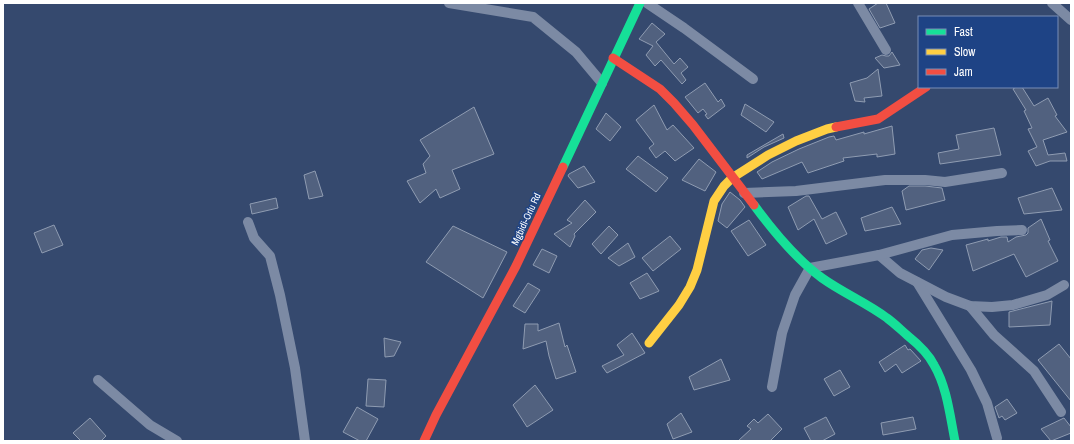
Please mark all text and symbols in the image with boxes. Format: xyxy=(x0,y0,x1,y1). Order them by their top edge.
legend xyxy=(918,16,1058,88)
text: Fast xyxy=(954,24,973,40)
text: Slow xyxy=(954,44,976,60)
text: Jam xyxy=(954,64,973,80)
street label: Mgbidi-Orlu Rd xyxy=(508,191,544,247)

